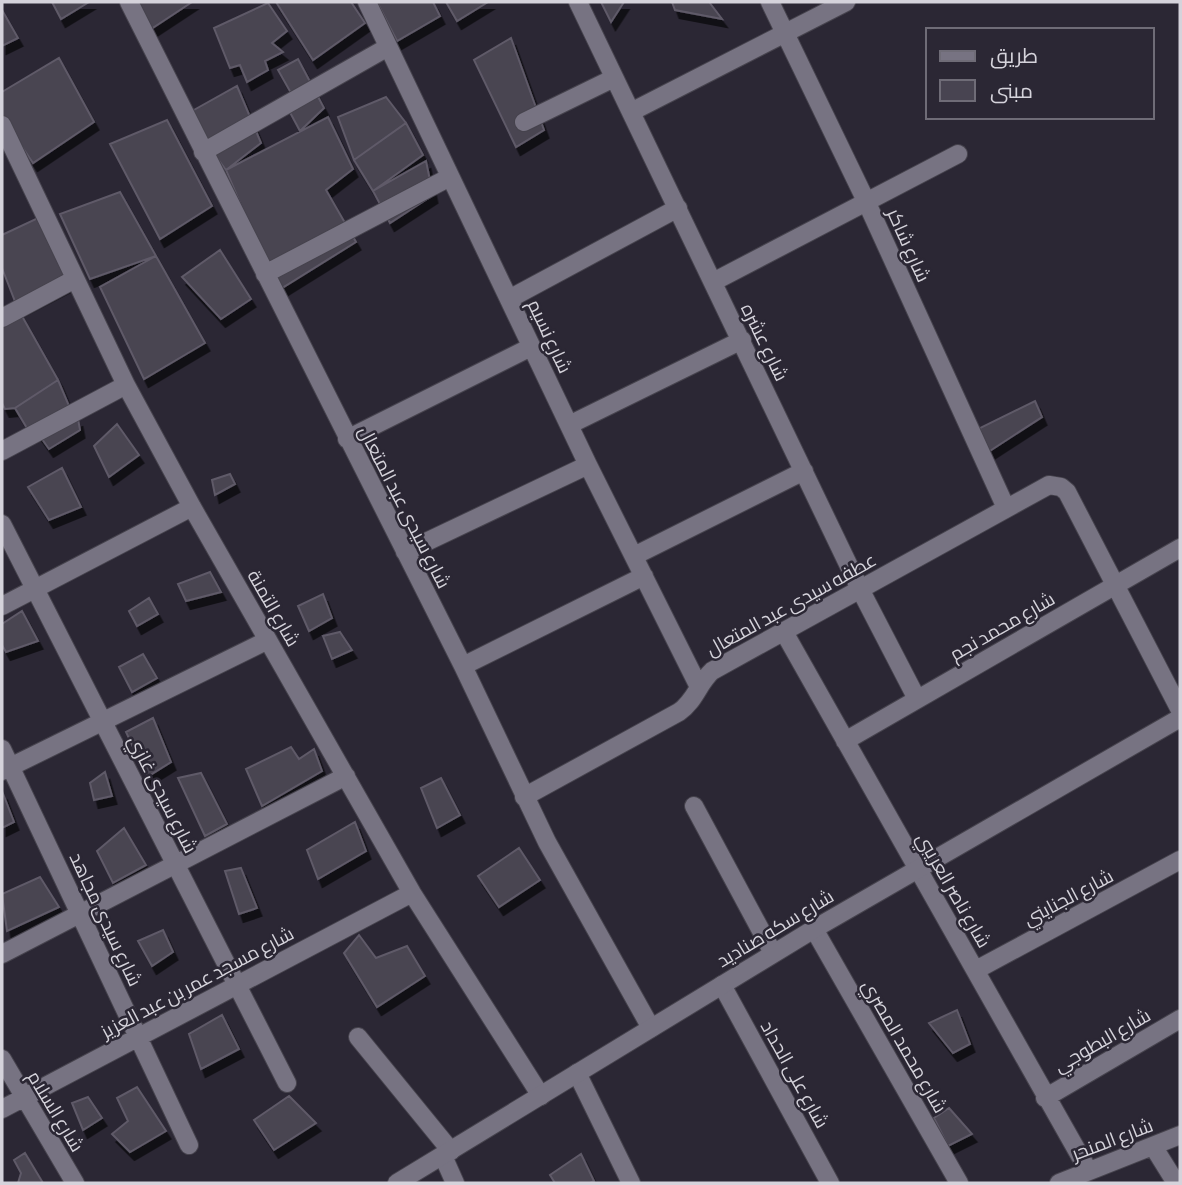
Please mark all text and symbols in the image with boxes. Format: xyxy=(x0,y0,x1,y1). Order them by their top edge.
legend xyxy=(926,28,1154,119)
text: طريق xyxy=(990,43,1038,69)
text: مبنى xyxy=(990,78,1033,104)
street label: شارع شاكر xyxy=(880,204,935,286)
street label: شارع نسيم xyxy=(521,296,577,378)
street label: شارع عشره xyxy=(734,300,793,386)
street label: شارع سيدى عبد المتعال xyxy=(352,422,455,593)
street label: عطفه سيدى عبد المتعال xyxy=(702,548,880,661)
street label: شارع التمنة xyxy=(241,566,305,652)
street label: شارع محمد نجم xyxy=(946,587,1060,668)
street label: شارع سيدى غازي xyxy=(120,731,202,858)
street label: شارع ناصر العريبي xyxy=(909,829,996,953)
street label: شارع سيدى مجاهد xyxy=(63,849,147,991)
street label: شارع الجنايني xyxy=(1019,864,1119,933)
street label: شارع سكه صناديد xyxy=(713,884,839,974)
street label: شارع مسجد عمر بن عبد العزيز xyxy=(96,922,299,1045)
street label: شارع محمد المصري xyxy=(854,976,952,1118)
street label: شارع البطوجي xyxy=(1050,1004,1156,1080)
street label: شارع على الحداد xyxy=(754,1016,834,1133)
street label: شارع السلام xyxy=(21,1066,89,1157)
street label: شارع المنحر xyxy=(1067,1113,1157,1168)

